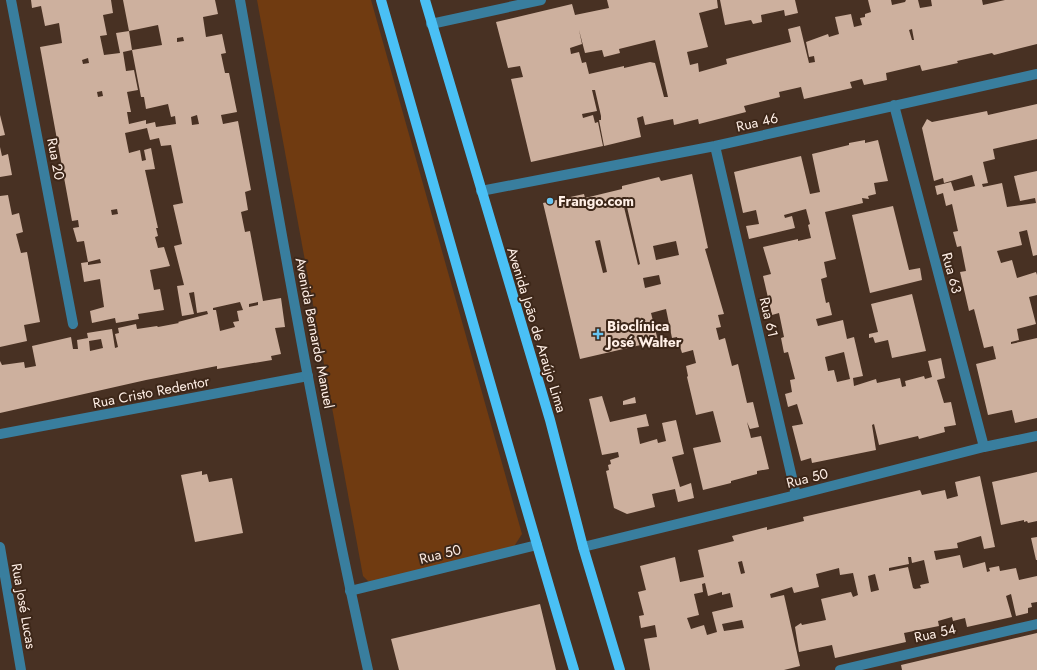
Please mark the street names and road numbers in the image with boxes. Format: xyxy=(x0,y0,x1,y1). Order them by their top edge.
street label: Rua 46 xyxy=(734,107,780,137)
street label: Rua 20 xyxy=(42,136,70,182)
street label: Avenida João de Araújo Lima xyxy=(502,245,572,415)
street label: Rua 63 xyxy=(937,250,967,296)
street label: Avenida Bernardo Manuel xyxy=(291,256,339,410)
street label: Rua 61 xyxy=(755,295,783,339)
street label: Rua Cristo Redentor xyxy=(91,371,211,413)
street label: Rua 50 xyxy=(784,463,830,493)
street label: Rua 50 xyxy=(417,539,463,569)
street label: Rua José Lucas xyxy=(7,562,41,651)
street label: Rua 54 xyxy=(912,619,958,647)

